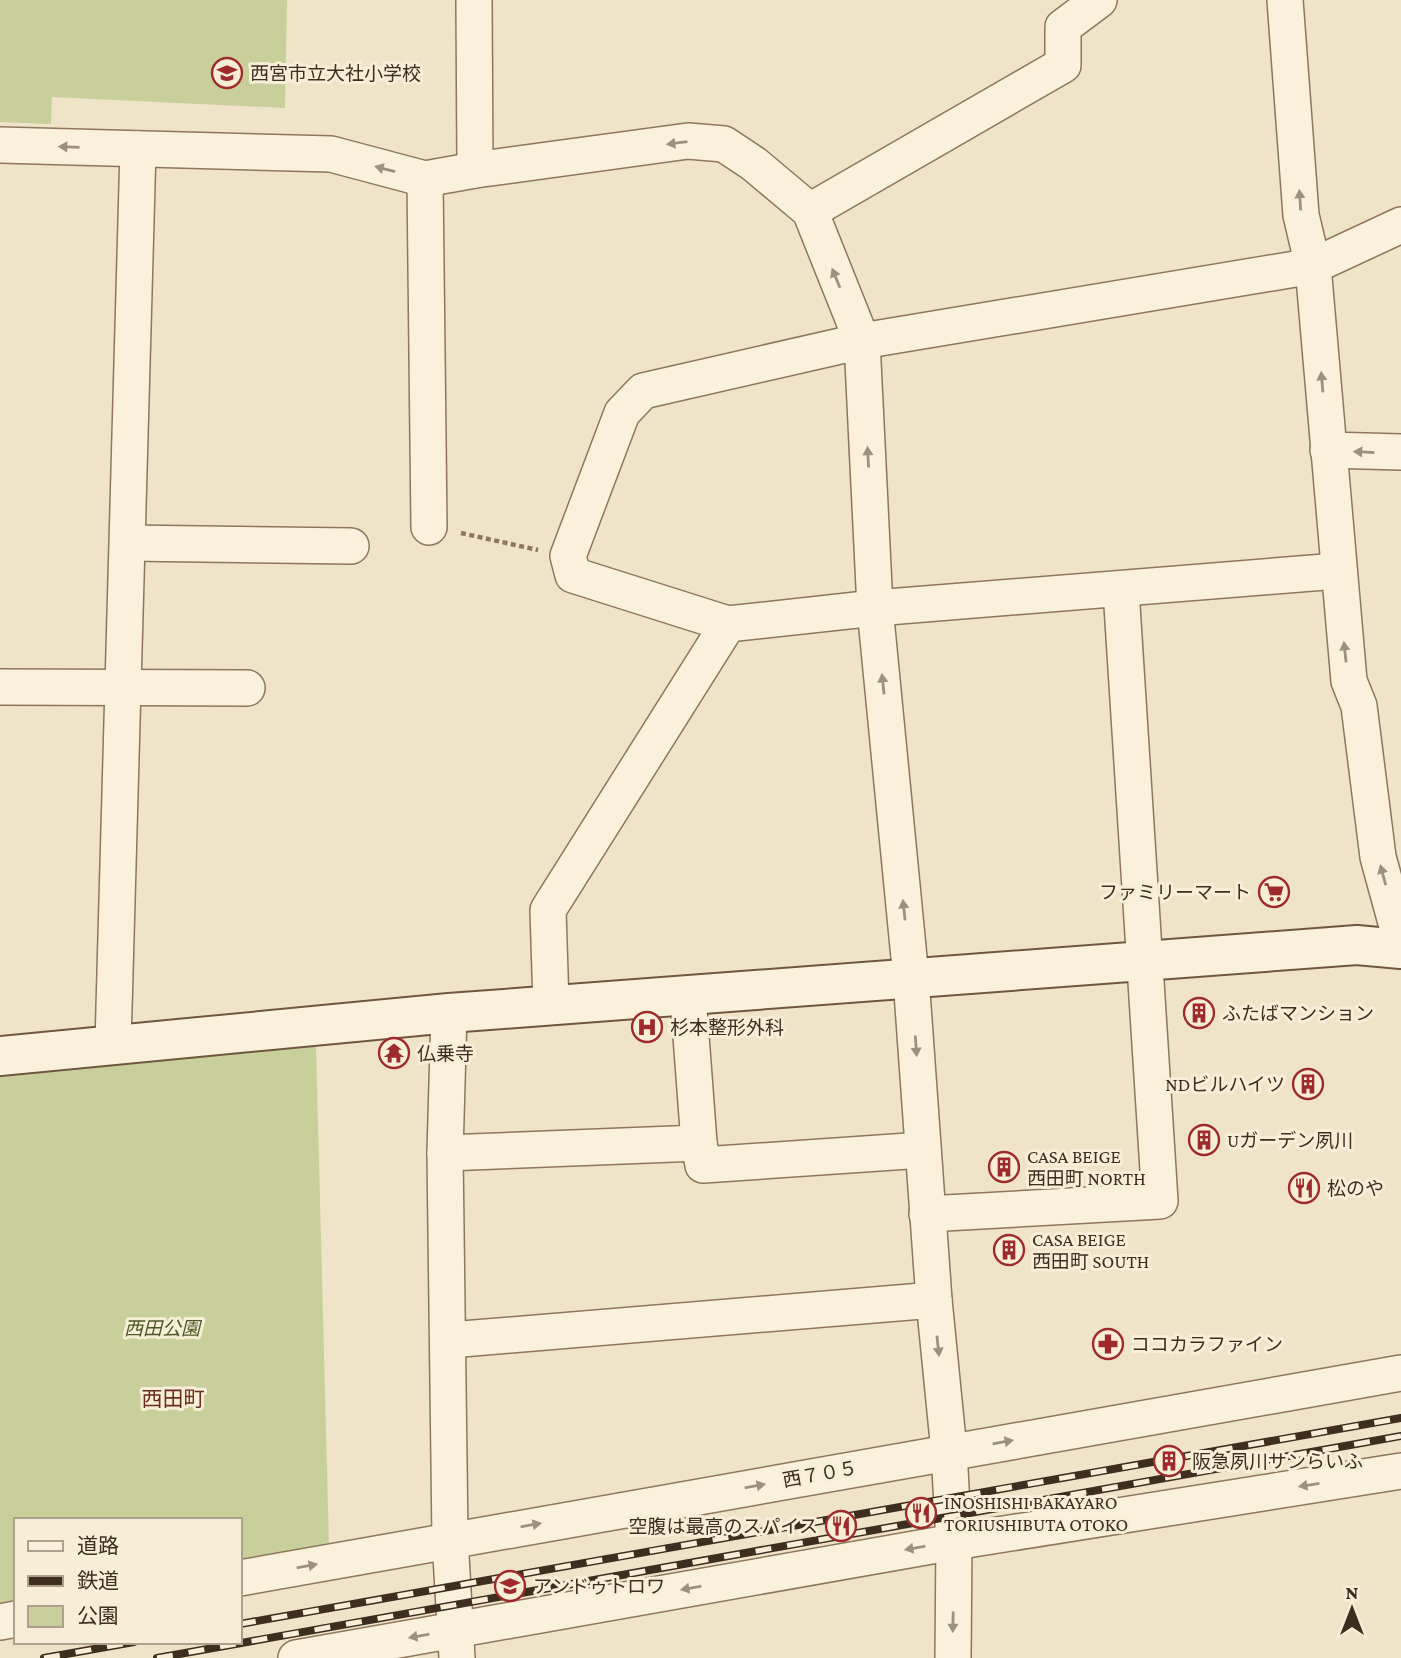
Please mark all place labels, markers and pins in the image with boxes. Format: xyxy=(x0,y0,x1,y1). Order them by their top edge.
school or university icon: 西宮市立大社小学校 xyxy=(210,56,244,90)
place label: 西宮市立大社小学校 xyxy=(250,63,421,84)
supermarket icon: ファミリーマート xyxy=(1257,875,1291,909)
place label: ファミリーマート xyxy=(1099,882,1251,903)
building icon: ふたばマンション xyxy=(1182,996,1216,1030)
place label: ふたばマンション xyxy=(1222,1003,1374,1024)
hospital icon: 杉本整形外科 xyxy=(630,1010,664,1044)
place label: 杉本整形外科 xyxy=(670,1017,784,1038)
temple icon: 仏乗寺 xyxy=(377,1036,411,1070)
place label: 仏乗寺 xyxy=(417,1043,474,1064)
building icon: NDビルハイツ xyxy=(1291,1067,1325,1101)
place label: NDビルハイツ xyxy=(1165,1074,1285,1095)
building icon: Uガーデン夙川 xyxy=(1187,1123,1221,1157)
place label: Uガーデン夙川 xyxy=(1227,1130,1353,1151)
place label: CASA BEIGE 西田町 NORTH xyxy=(1027,1146,1146,1189)
building icon: CASA BEIGE 西田町 NORTH xyxy=(987,1150,1021,1184)
restaurant icon: 松のや xyxy=(1287,1171,1321,1205)
place label: 松のや xyxy=(1327,1178,1384,1199)
place label: CASA BEIGE 西田町 SOUTH xyxy=(1032,1229,1149,1272)
building icon: CASA BEIGE 西田町 SOUTH xyxy=(992,1233,1026,1267)
pharmacy icon: ココカラファイン xyxy=(1091,1327,1125,1361)
place label: ココカラファイン xyxy=(1131,1334,1283,1355)
building icon: 阪急夙川サンらいふ xyxy=(1152,1444,1186,1478)
place label: 阪急夙川サンらいふ xyxy=(1192,1451,1363,1472)
place label: INOSHISHI BAKAYARO TORIUSHIBUTA OTOKO xyxy=(944,1492,1128,1535)
restaurant icon: INOSHISHI BAKAYARO TORIUSHIBUTA OTOKO xyxy=(904,1496,938,1530)
restaurant icon: 空腹は最高のスパイス xyxy=(824,1509,858,1543)
place label: 空腹は最高のスパイス xyxy=(629,1516,818,1537)
school or university icon: アンドゥトロワ xyxy=(493,1569,527,1603)
place label: アンドゥトロワ xyxy=(533,1576,665,1597)

